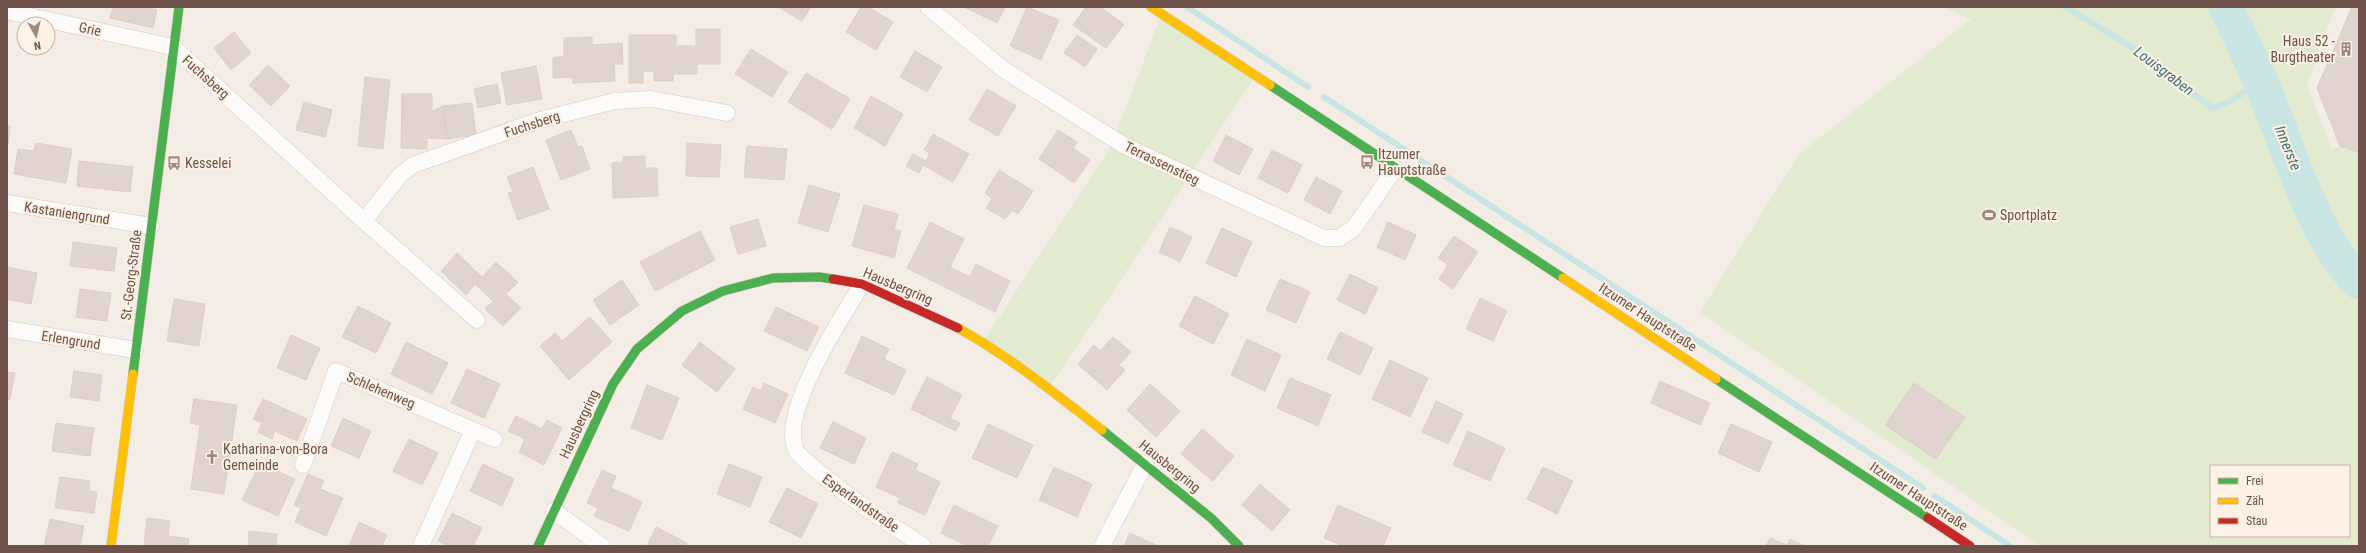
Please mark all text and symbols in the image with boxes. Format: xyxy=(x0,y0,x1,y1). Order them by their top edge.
north arrow xyxy=(16,16,56,56)
street label: Grie xyxy=(77,19,103,39)
place label: Haus 52 - Burgtheater xyxy=(2270,33,2336,65)
text: N xyxy=(33,39,42,52)
building icon: Haus 52 - Burgtheater xyxy=(2338,41,2354,57)
water label: Louisgraben xyxy=(2130,43,2198,99)
street label: Fuchsberg xyxy=(179,52,233,102)
street label: Fuchsberg xyxy=(502,108,562,140)
water label: Innerste xyxy=(2271,123,2305,173)
street label: Terrassenstieg xyxy=(1122,138,1202,188)
place label: Itzumer Hauptstraße xyxy=(1378,146,1447,178)
bus stop icon: Itzumer Hauptstraße xyxy=(1359,154,1375,170)
bus stop icon: Kesselei xyxy=(166,155,182,171)
place label: Kesselei xyxy=(185,155,231,171)
street label: Kastaniengrund xyxy=(23,198,111,228)
sports icon: Sportplatz xyxy=(1981,207,1997,223)
place label: Sportplatz xyxy=(2000,207,2057,223)
street label: St.-Georg-Straße xyxy=(118,228,145,321)
street label: Hausbergring xyxy=(861,264,935,308)
street label: Itzumer Hauptstraße xyxy=(1596,279,1700,355)
street label: Erlengrund xyxy=(40,327,102,353)
street label: Schlehenweg xyxy=(344,368,418,412)
street label: Hausbergring xyxy=(556,387,602,461)
street label: Hausbergring xyxy=(1136,436,1204,496)
place label: Katharina-von-Bora Gemeinde xyxy=(223,441,328,473)
church icon: Katharina-von-Bora Gemeinde xyxy=(204,449,220,465)
street label: Itzumer Hauptstraße xyxy=(1867,458,1971,534)
legend xyxy=(2210,465,2350,537)
street label: Esperlandstraße xyxy=(820,471,903,536)
text: Frei xyxy=(2246,474,2264,488)
text: Zäh xyxy=(2246,494,2264,508)
text: Stau xyxy=(2246,514,2268,528)

